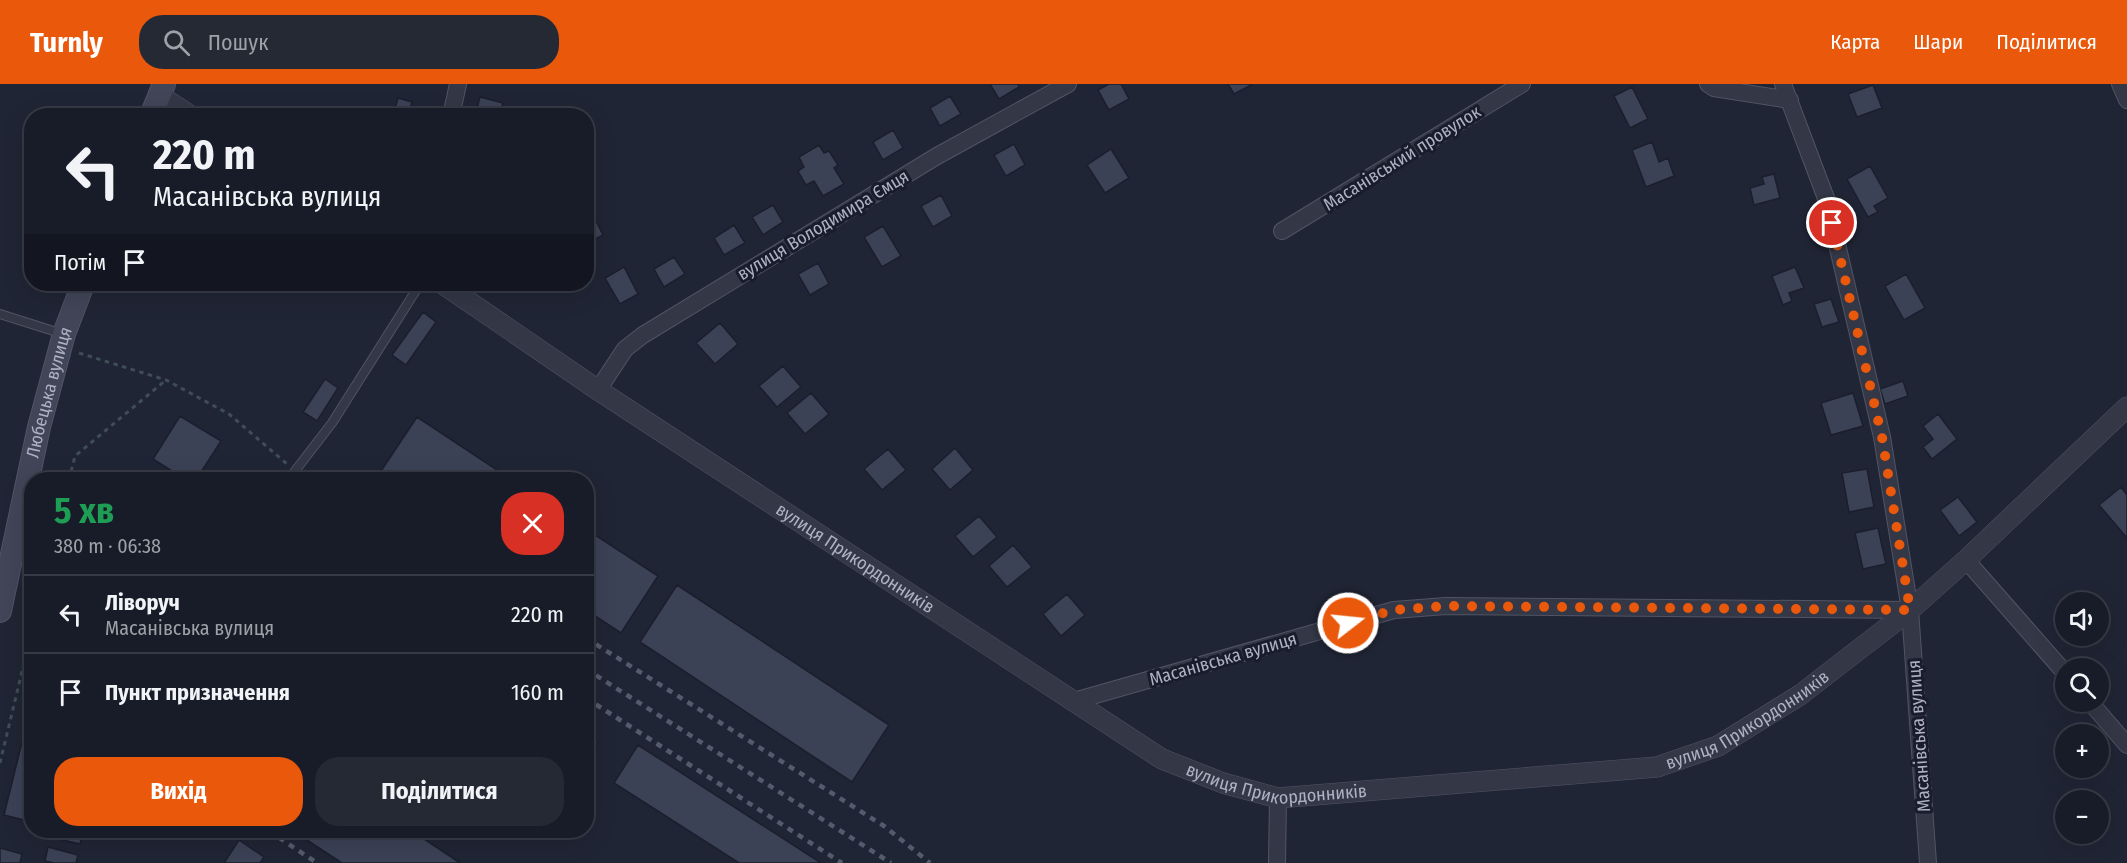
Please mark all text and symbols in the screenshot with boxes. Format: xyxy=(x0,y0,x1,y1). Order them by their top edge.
search box xyxy=(139,15,559,69)
text: Turnly xyxy=(30,26,103,59)
icon: search xyxy=(160,26,193,59)
text: Пошук xyxy=(208,29,268,56)
text: Карта xyxy=(1830,29,1880,55)
text: Шари xyxy=(1913,29,1963,55)
text: Поділитися xyxy=(1996,29,2097,55)
street label: Масанівський провулок xyxy=(1319,100,1485,215)
text: 220 m xyxy=(153,130,256,180)
icon: left xyxy=(54,132,132,210)
street label: вулиця Володимира Ємця xyxy=(733,165,913,285)
text: Масанівська вулиця xyxy=(153,181,382,213)
pin xyxy=(1806,197,1857,248)
icon: arrive xyxy=(1815,206,1848,239)
icon: arrive xyxy=(118,246,151,279)
text: Потім xyxy=(54,249,106,276)
street label: Любецька вулиця xyxy=(22,324,77,460)
text: 5 хв xyxy=(54,489,114,533)
button: close xyxy=(501,492,564,555)
street label: вулиця Прикордонників xyxy=(772,498,939,618)
text: 380 m · 06:38 xyxy=(54,534,161,558)
text: Ліворуч xyxy=(105,589,180,616)
position arrow xyxy=(1316,591,1380,655)
map controls xyxy=(2055,592,2109,844)
button: sound xyxy=(2055,592,2109,646)
icon: left xyxy=(54,598,87,631)
text: 220 m xyxy=(511,601,564,628)
text: Масанівська вулиця xyxy=(105,616,274,640)
street label: Масанівська вулиця xyxy=(1147,627,1299,691)
button: search xyxy=(2055,658,2109,712)
street label: Масанівська вулиця xyxy=(1903,659,1935,813)
street label: вулиця Прикордонників xyxy=(1663,666,1834,774)
icon: arrive xyxy=(54,676,87,709)
text: Пункт призначення xyxy=(105,679,290,706)
text: 160 m xyxy=(511,679,564,706)
button: + xyxy=(2055,724,2109,778)
button: Вихід xyxy=(54,757,303,826)
button: Поділитися xyxy=(315,757,564,826)
street label: вулиця Прикордонників xyxy=(1183,759,1368,809)
button: − xyxy=(2055,790,2109,844)

